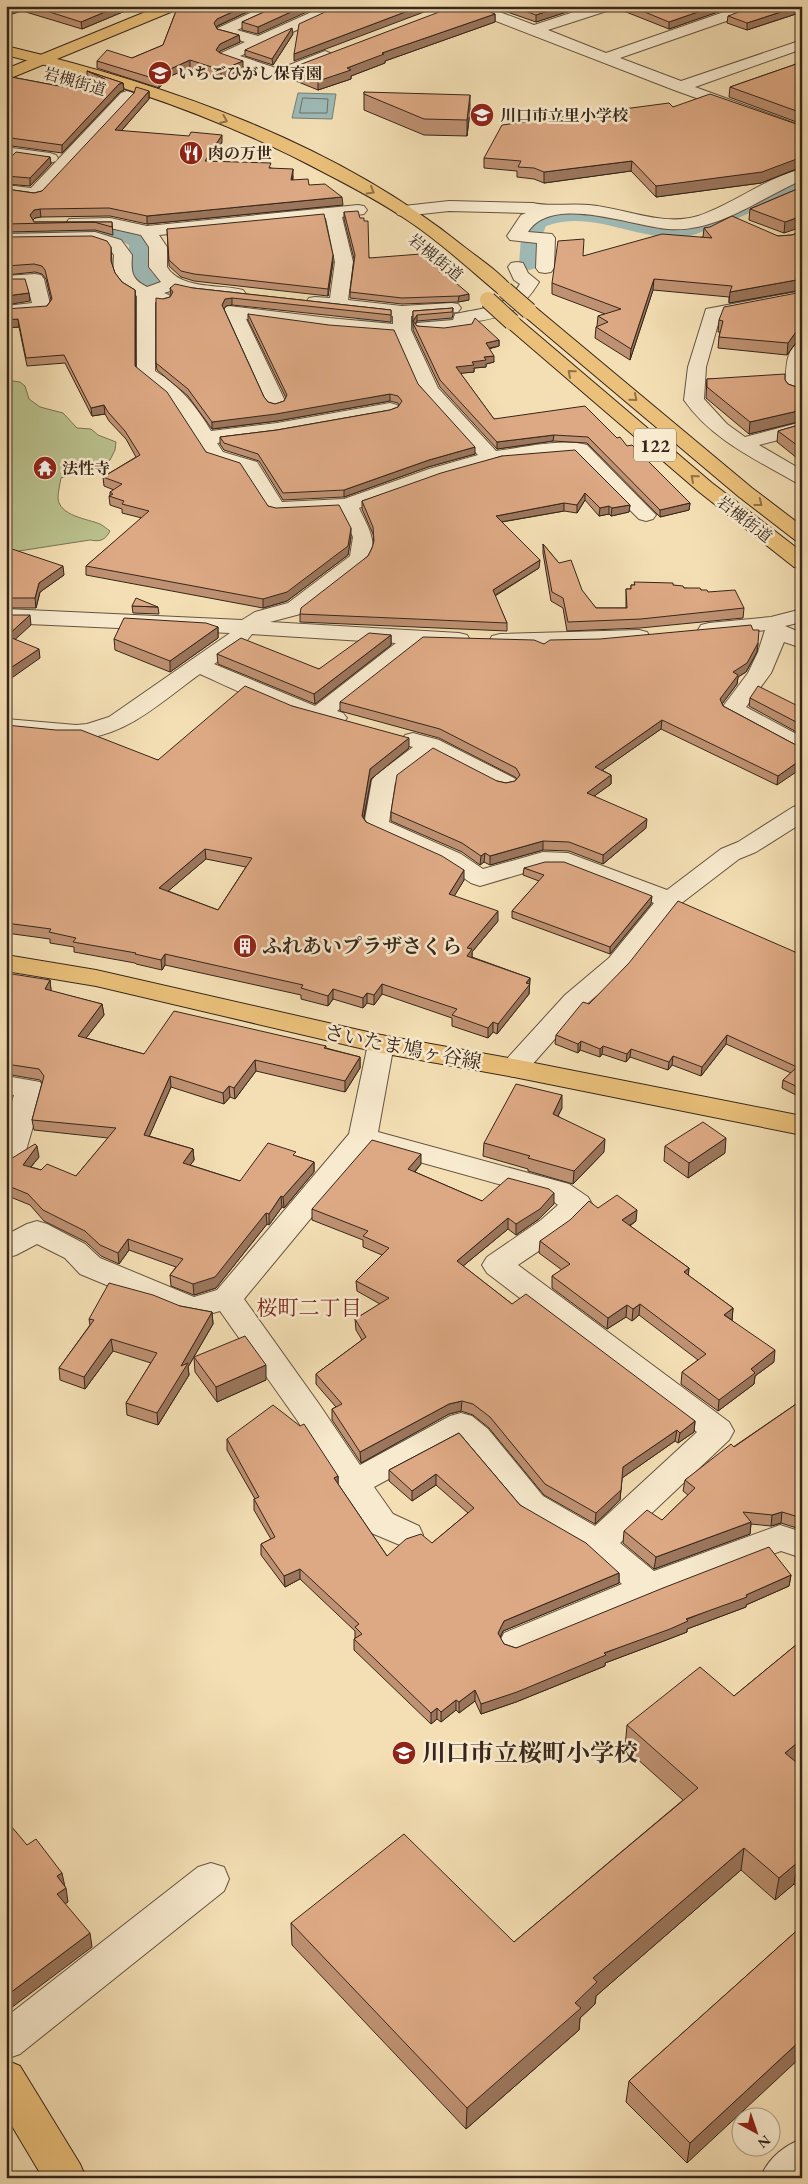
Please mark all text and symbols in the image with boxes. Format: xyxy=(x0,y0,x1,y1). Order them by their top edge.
school or university icon: いちごひがし保育園 xyxy=(147,60,173,86)
street label: 岩槻街道 xyxy=(41,63,109,100)
place label: いちごひがし保育園 xyxy=(178,63,322,84)
school or university icon: 川口市立里小学校 xyxy=(469,102,495,128)
place label: 川口市立里小学校 xyxy=(500,105,629,126)
one-way arrow xyxy=(219,114,228,124)
restaurant icon: 肉の万世 xyxy=(178,140,204,166)
place label: 肉の万世 xyxy=(208,143,272,164)
one-way arrow xyxy=(365,184,374,194)
street label: 岩槻街道 xyxy=(404,229,467,286)
one-way arrow xyxy=(568,370,577,378)
one-way arrow xyxy=(628,393,637,401)
road number: 122 xyxy=(634,428,676,462)
temple icon: 法性寺 xyxy=(32,455,58,481)
place label: 法性寺 xyxy=(62,458,110,479)
one-way arrow xyxy=(691,475,700,484)
street label: 岩槻街道 xyxy=(713,491,776,547)
one-way arrow xyxy=(753,497,762,505)
building icon: ふれあいプラザさくら xyxy=(232,933,258,959)
place label: ふれあいプラザさくら xyxy=(262,933,462,959)
street label: さいたま鳩ヶ谷線 xyxy=(322,1019,484,1075)
district label: 桜町二丁目 xyxy=(257,1294,362,1321)
place label: 川口市立桜町小学校 xyxy=(422,1737,638,1768)
school or university icon: 川口市立桜町小学校 xyxy=(391,1740,417,1766)
north arrow xyxy=(730,2106,780,2156)
text: N xyxy=(754,2131,774,2153)

